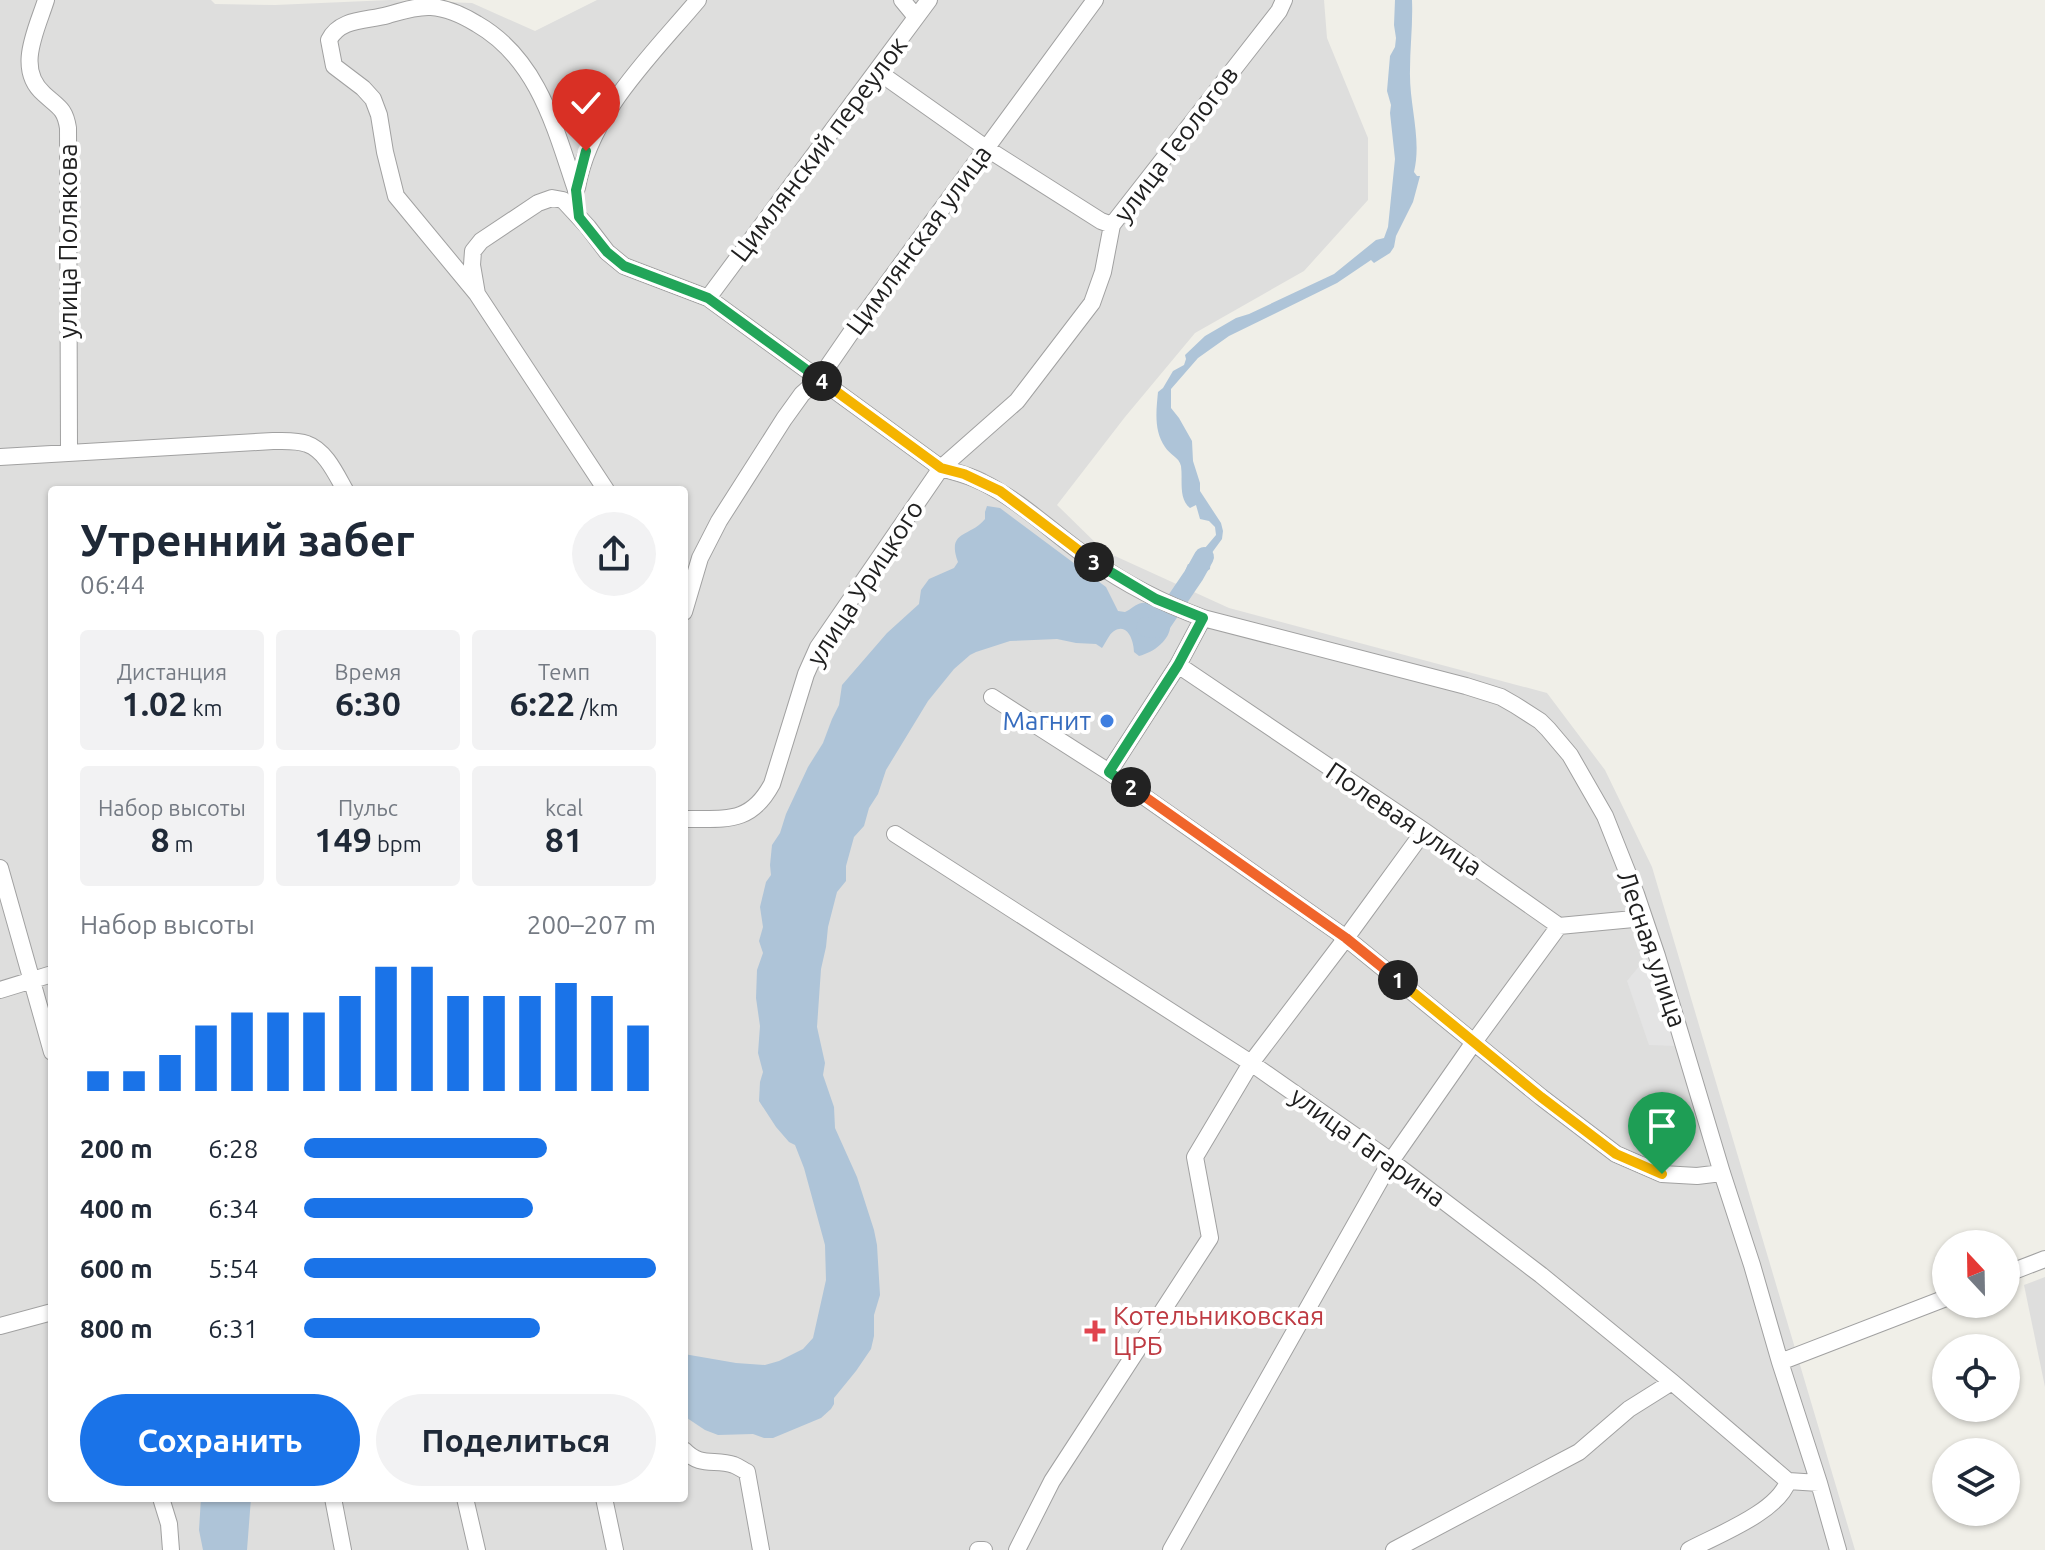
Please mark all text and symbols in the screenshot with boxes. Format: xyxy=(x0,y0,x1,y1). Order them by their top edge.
street label: Цимлянский переулок xyxy=(725,31,913,267)
street label: улица Геологов xyxy=(1108,60,1244,227)
pin xyxy=(552,69,620,151)
icon: check xyxy=(564,81,608,125)
street label: Цимлянская улица xyxy=(840,139,997,340)
street label: улица Полякова xyxy=(53,143,82,339)
pin: 4 xyxy=(802,361,842,401)
text: 4 xyxy=(816,368,828,393)
street label: улица Урицкого xyxy=(800,495,929,671)
button: share xyxy=(572,512,656,596)
text: Утренний забег xyxy=(80,515,414,564)
pin: 3 xyxy=(1074,542,1114,582)
text: 3 xyxy=(1088,549,1100,574)
text: 06:44 xyxy=(80,570,145,599)
text: Дистанция xyxy=(117,659,227,684)
text: Время xyxy=(335,659,401,684)
text: Темп xyxy=(538,659,590,684)
text: 1.02 xyxy=(121,684,187,722)
text: 6:30 xyxy=(335,684,401,722)
text: 6:22 xyxy=(509,684,575,722)
text: km xyxy=(187,695,223,720)
text: /km xyxy=(575,695,619,720)
place label: Магнит xyxy=(1002,706,1091,735)
marker: Магнит xyxy=(1098,712,1116,730)
street label: Полевая улица xyxy=(1321,756,1488,881)
pin: 2 xyxy=(1111,767,1151,807)
text: 2 xyxy=(1125,774,1137,799)
text: Набор высоты xyxy=(98,795,246,820)
text: Пульс xyxy=(338,795,398,820)
text: kcal xyxy=(545,795,583,820)
text: 8 xyxy=(150,820,170,858)
text: 149 xyxy=(314,820,372,858)
text: 81 xyxy=(545,820,583,858)
text: m xyxy=(170,831,194,856)
text: bpm xyxy=(372,831,422,856)
street label: Лесная улица xyxy=(1612,867,1693,1031)
text: Набор высоты xyxy=(80,910,255,939)
text: 200–207 m xyxy=(527,910,656,939)
pin: 1 xyxy=(1378,960,1418,1000)
text: 1 xyxy=(1392,967,1404,992)
street label: улица Гагарина xyxy=(1285,1081,1451,1212)
pin xyxy=(1628,1092,1696,1174)
icon: arrive xyxy=(1640,1104,1684,1148)
text: 200 m xyxy=(80,1134,153,1163)
text: 6:28 xyxy=(208,1134,258,1163)
text: 400 m xyxy=(80,1194,153,1223)
text: 6:34 xyxy=(208,1194,258,1223)
north arrow xyxy=(1932,1230,2020,1318)
map controls xyxy=(1932,1230,2020,1526)
text: 600 m xyxy=(80,1254,153,1283)
text: 5:54 xyxy=(208,1254,258,1283)
place label: Котельниковская ЦРБ xyxy=(1113,1301,1324,1360)
text: 800 m xyxy=(80,1314,153,1343)
text: 6:31 xyxy=(208,1314,258,1343)
marker: Котельниковская ЦРБ xyxy=(1084,1320,1106,1342)
button: locate xyxy=(1932,1334,2020,1422)
button: Сохранить xyxy=(80,1394,360,1486)
button: Поделиться xyxy=(376,1394,656,1486)
button: layers xyxy=(1932,1438,2020,1526)

